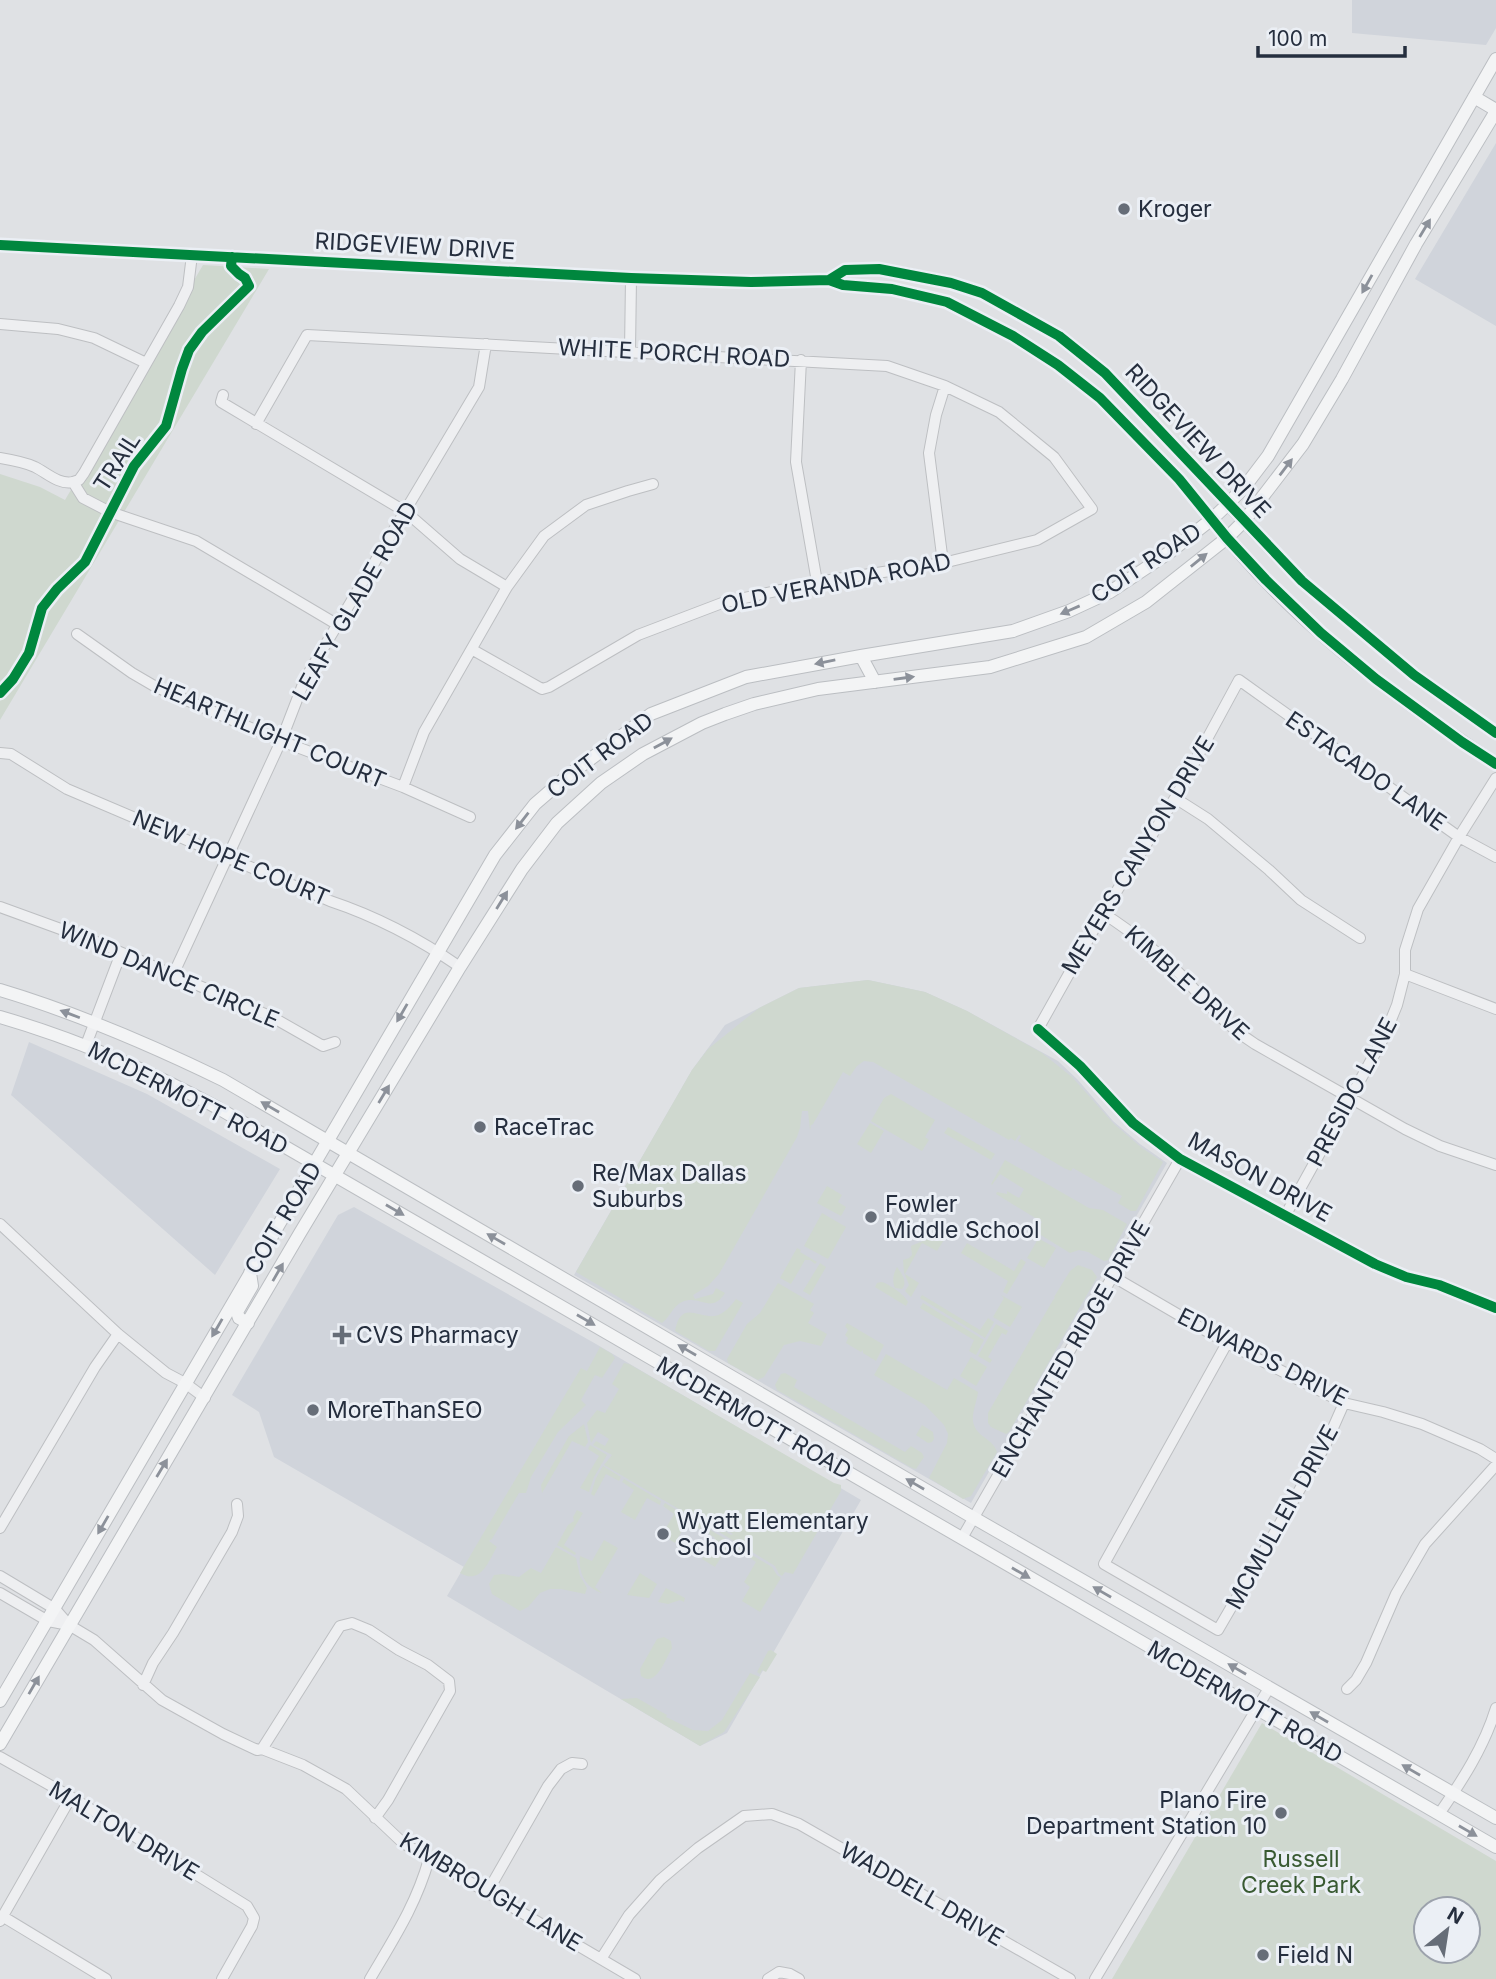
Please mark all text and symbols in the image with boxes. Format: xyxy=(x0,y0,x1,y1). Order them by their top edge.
scale bar xyxy=(1258,14,1405,58)
text: 100 m xyxy=(1268,26,1327,51)
place label: Kroger xyxy=(1138,195,1212,223)
marker: Kroger xyxy=(1116,201,1132,217)
one-way arrow xyxy=(1419,219,1432,238)
street label: RIDGEVIEW DRIVE xyxy=(314,227,516,265)
one-way arrow xyxy=(1361,274,1373,294)
street label: WHITE PORCH ROAD xyxy=(557,333,791,373)
street label: RIDGEVIEW DRIVE xyxy=(1119,358,1277,524)
street label: TRAIL xyxy=(88,427,146,497)
one-way arrow xyxy=(1279,458,1293,476)
street label: LEAFY GLADE ROAD xyxy=(287,496,423,706)
street label: COIT ROAD xyxy=(1086,517,1206,609)
street label: OLD VERANDA ROAD xyxy=(719,547,953,619)
one-way arrow xyxy=(1190,553,1208,568)
one-way arrow xyxy=(1060,605,1081,616)
one-way arrow xyxy=(814,657,836,668)
street label: HEARTHLIGHT COURT xyxy=(150,671,390,795)
one-way arrow xyxy=(893,672,915,683)
street label: ESTACADO LANE xyxy=(1280,705,1452,837)
street label: COIT ROAD xyxy=(541,706,659,804)
street label: MEYERS CANYON DRIVE xyxy=(1056,731,1220,979)
one-way arrow xyxy=(653,737,673,749)
street label: NEW HOPE COURT xyxy=(128,804,334,912)
one-way arrow xyxy=(515,811,530,829)
one-way arrow xyxy=(496,890,509,909)
street label: WIND DANCE CIRCLE xyxy=(55,916,283,1034)
street label: KIMBLE DRIVE xyxy=(1119,920,1255,1046)
one-way arrow xyxy=(396,1004,408,1023)
one-way arrow xyxy=(60,1008,81,1019)
street label: PRESIDO LANE xyxy=(1301,1013,1403,1171)
street label: MCDERMOTT ROAD xyxy=(83,1035,293,1161)
one-way arrow xyxy=(378,1085,391,1104)
one-way arrow xyxy=(260,1101,280,1113)
place label: RaceTrac xyxy=(494,1113,595,1141)
marker: RaceTrac xyxy=(472,1119,488,1135)
street label: MASON DRIVE xyxy=(1183,1126,1337,1228)
street label: COIT ROAD xyxy=(239,1157,327,1279)
place label: Re/Max Dallas Suburbs xyxy=(592,1159,747,1213)
marker: Re/Max Dallas Suburbs xyxy=(570,1178,586,1194)
place label: Fowler Middle School xyxy=(885,1190,1040,1244)
one-way arrow xyxy=(385,1204,404,1216)
marker: Fowler Middle School xyxy=(863,1209,879,1225)
street label: ENCHANTED RIDGE DRIVE xyxy=(986,1215,1156,1483)
one-way arrow xyxy=(487,1233,506,1245)
one-way arrow xyxy=(272,1263,284,1282)
street label: EDWARDS DRIVE xyxy=(1173,1302,1353,1412)
one-way arrow xyxy=(576,1314,595,1327)
one-way arrow xyxy=(211,1318,223,1337)
place label: CVS Pharmacy xyxy=(356,1321,519,1349)
marker: CVS Pharmacy xyxy=(334,1327,350,1343)
one-way arrow xyxy=(677,1344,696,1356)
street label: MCDERMOTT ROAD xyxy=(651,1351,857,1485)
place label: MoreThanSEO xyxy=(327,1396,483,1424)
marker: MoreThanSEO xyxy=(305,1402,321,1418)
street label: MCMULLEN DRIVE xyxy=(1220,1420,1344,1614)
one-way arrow xyxy=(156,1459,169,1478)
one-way arrow xyxy=(906,1478,925,1490)
place label: Wyatt Elementary School xyxy=(677,1507,869,1561)
one-way arrow xyxy=(97,1515,110,1534)
marker: Wyatt Elementary School xyxy=(655,1526,671,1542)
one-way arrow xyxy=(1012,1566,1031,1579)
one-way arrow xyxy=(1092,1586,1111,1598)
street label: MCDERMOTT ROAD xyxy=(1142,1635,1348,1769)
one-way arrow xyxy=(1227,1663,1246,1675)
one-way arrow xyxy=(28,1676,40,1695)
one-way arrow xyxy=(1310,1711,1329,1723)
one-way arrow xyxy=(1402,1764,1421,1776)
street label: MALTON DRIVE xyxy=(44,1775,204,1887)
place label: Plano Fire Department Station 10 xyxy=(1026,1786,1267,1840)
marker: Plano Fire Department Station 10 xyxy=(1273,1805,1289,1821)
one-way arrow xyxy=(1458,1825,1477,1837)
street label: KIMBROUGH LANE xyxy=(395,1827,587,1957)
street label: WADDELL DRIVE xyxy=(835,1836,1009,1952)
park label: Russell Creek Park xyxy=(1241,1845,1361,1899)
north arrow xyxy=(1412,1895,1482,1965)
text: N xyxy=(1443,1902,1467,1929)
place label: Field N xyxy=(1277,1941,1353,1969)
marker: Field N xyxy=(1255,1947,1271,1963)

